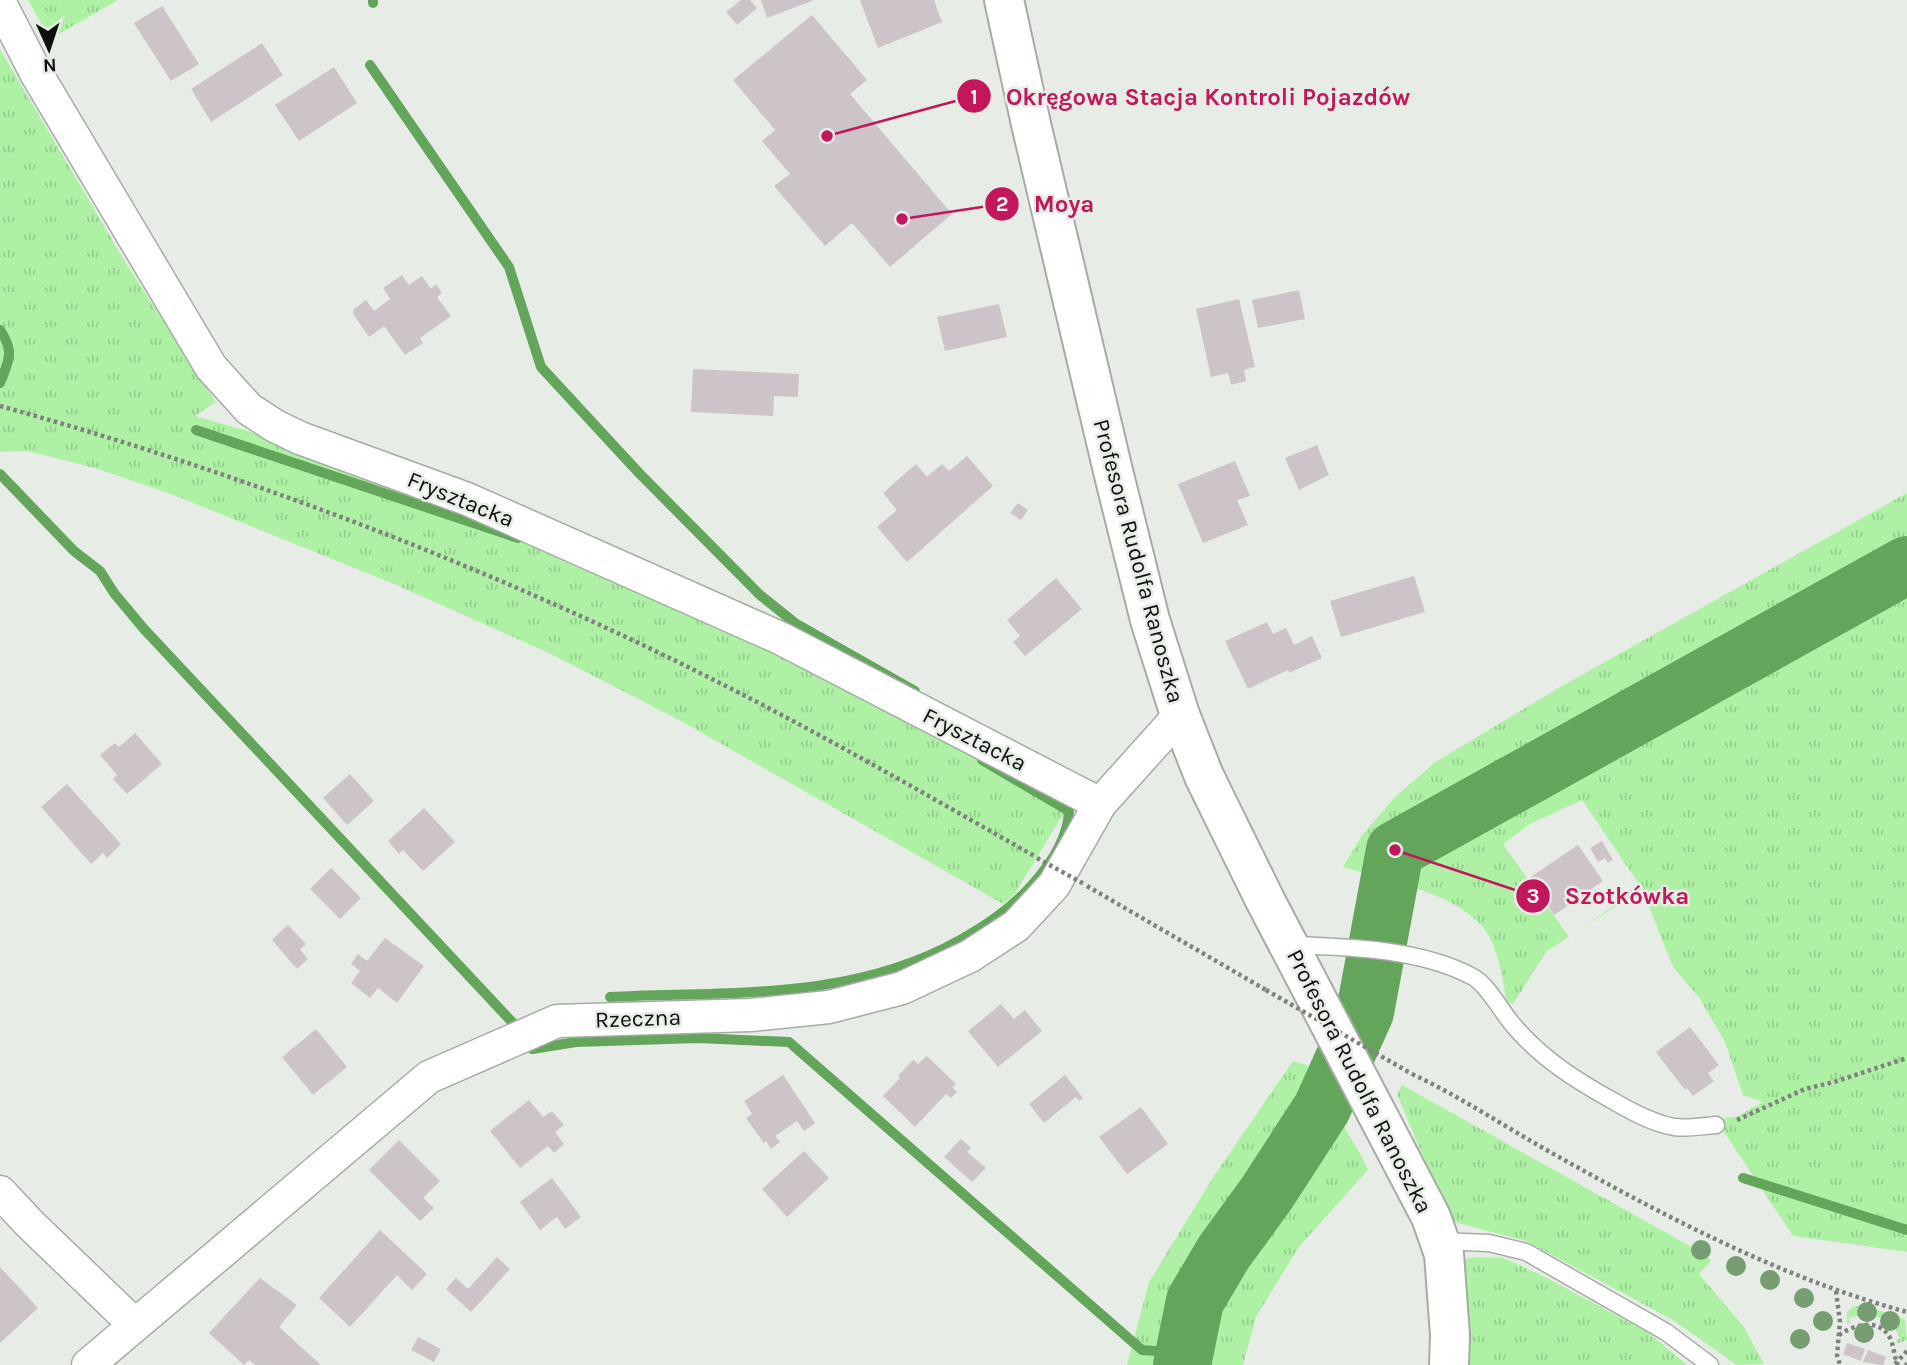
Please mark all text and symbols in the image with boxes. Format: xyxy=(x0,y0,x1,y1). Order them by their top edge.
north arrow xyxy=(14,14,84,84)
text: N xyxy=(42,54,57,76)
callout: Okręgowa Stacja Kontroli Pojazdów xyxy=(957,74,1424,119)
text: Okręgowa Stacja Kontroli Pojazdów xyxy=(1006,83,1410,111)
text: 1 xyxy=(970,85,978,109)
callout: Moya xyxy=(985,181,1108,226)
text: Moya xyxy=(1034,190,1094,218)
text: 2 xyxy=(996,192,1008,216)
street label: Profesora Rudolfa Ranoszka xyxy=(1088,416,1189,706)
street label: Frysztacka xyxy=(403,466,518,533)
street label: Frysztacka xyxy=(918,702,1031,777)
callout: Szotkówka xyxy=(1515,873,1703,918)
text: Szotkówka xyxy=(1565,882,1689,910)
text: 3 xyxy=(1526,884,1540,908)
street label: Profesora Rudolfa Ranoszka xyxy=(1281,945,1438,1218)
street label: Rzeczna xyxy=(595,1004,682,1033)

